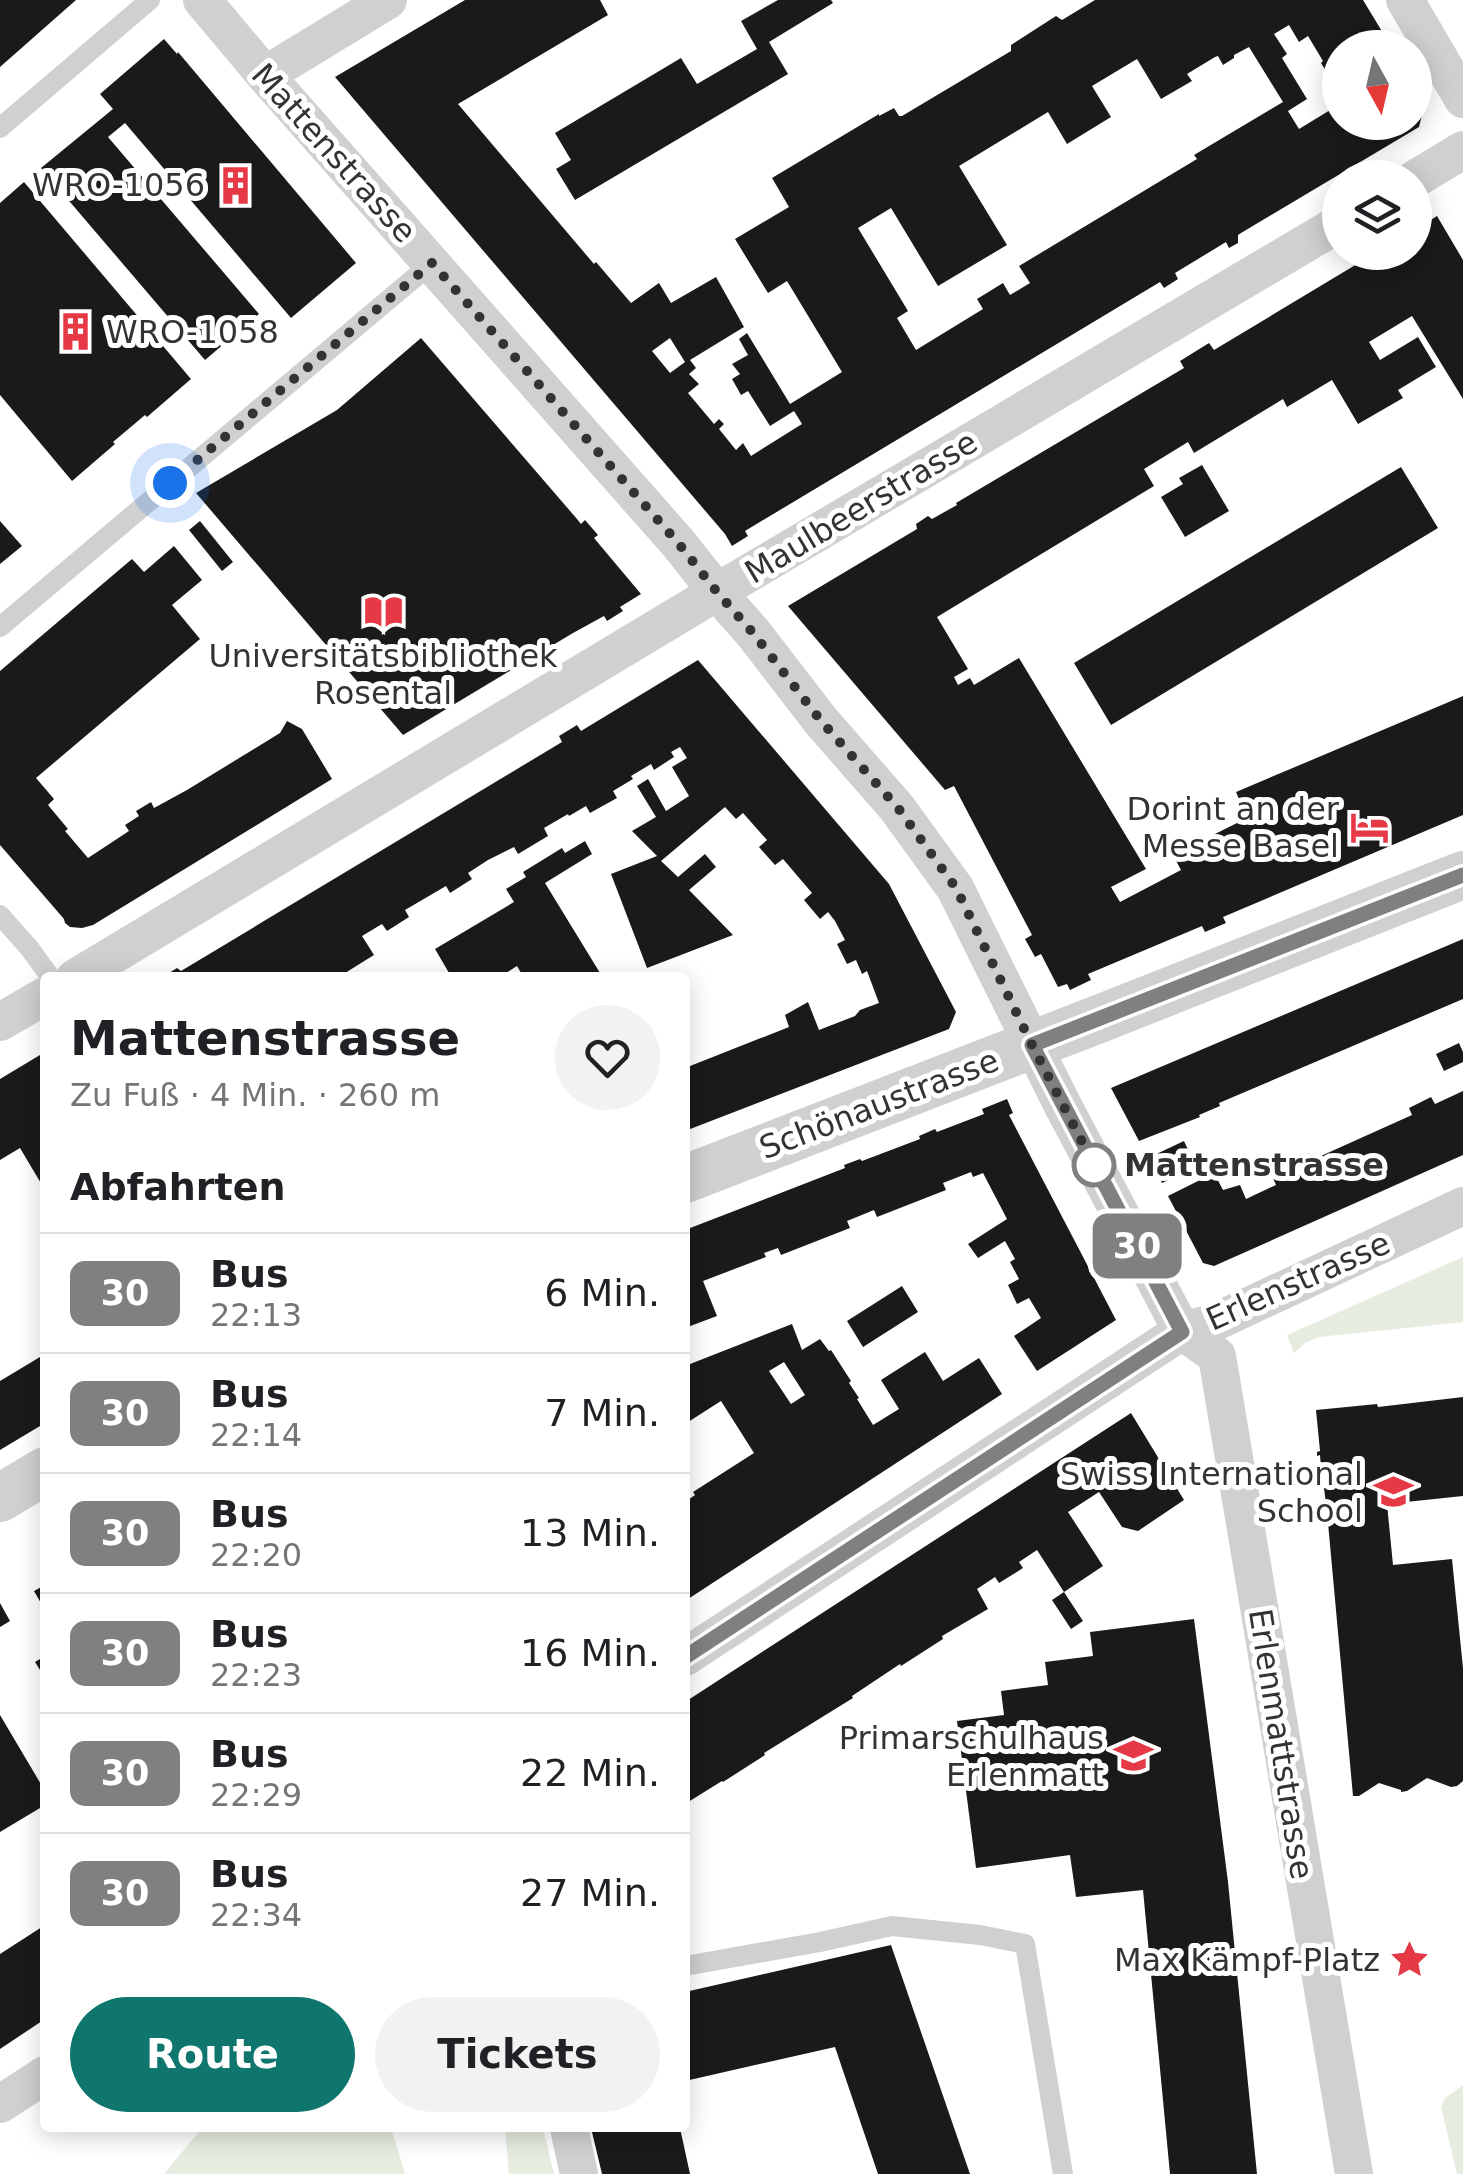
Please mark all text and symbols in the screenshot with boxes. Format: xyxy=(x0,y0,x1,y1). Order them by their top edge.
north arrow xyxy=(1322,30,1432,140)
map controls xyxy=(1322,30,1432,270)
street label: Mattenstrasse xyxy=(244,56,424,250)
button: layers xyxy=(1322,160,1432,270)
building icon: WRO-1056 xyxy=(214,164,256,206)
place label: WRO-1056 xyxy=(32,166,205,204)
building icon: WRO-1058 xyxy=(55,311,97,353)
place label: WRO-1058 xyxy=(106,313,279,351)
street label: Maulbeerstrasse xyxy=(738,423,984,591)
your location xyxy=(145,458,195,508)
library icon: Universitätsbibliothek Rosental xyxy=(362,590,404,632)
place label: Universitätsbibliothek Rosental xyxy=(208,637,558,712)
place label: Dorint an der Messe Basel xyxy=(1127,790,1340,865)
hotel icon: Dorint an der Messe Basel xyxy=(1348,806,1390,848)
button: heart xyxy=(555,1005,660,1110)
text: Mattenstrasse xyxy=(70,1010,460,1066)
street label: Schönaustrasse xyxy=(754,1041,1004,1167)
text: Zu Fuß · 4 Min. · 260 m xyxy=(70,1076,440,1114)
marker: Mattenstrasse xyxy=(1073,1144,1115,1186)
place label: Mattenstrasse xyxy=(1124,1146,1384,1184)
text: Abfahrten xyxy=(70,1165,286,1209)
line badge: 30 xyxy=(1092,1214,1182,1278)
street label: Erlenstrasse xyxy=(1200,1224,1396,1338)
text: 30 xyxy=(1113,1226,1161,1266)
text: Bus xyxy=(210,1252,289,1296)
text: 6 Min. xyxy=(544,1271,660,1315)
text: 30 xyxy=(101,1273,149,1313)
text: 22:13 xyxy=(210,1296,302,1334)
text: Bus xyxy=(210,1372,289,1416)
text: 7 Min. xyxy=(544,1391,660,1435)
text: 30 xyxy=(101,1393,149,1433)
text: 22:14 xyxy=(210,1416,302,1454)
place label: Swiss International School xyxy=(1060,1455,1363,1530)
school or university icon: Swiss International School xyxy=(1372,1471,1414,1513)
text: Bus xyxy=(210,1492,289,1536)
text: 13 Min. xyxy=(520,1511,660,1555)
text: 30 xyxy=(101,1513,149,1553)
text: 22:20 xyxy=(210,1536,302,1574)
street label: Erlenmattstrasse xyxy=(1241,1606,1321,1882)
text: Bus xyxy=(210,1612,289,1656)
text: 16 Min. xyxy=(520,1631,660,1675)
text: 30 xyxy=(101,1633,149,1673)
text: 22:23 xyxy=(210,1656,302,1694)
place label: Primarschulhaus Erlenmatt xyxy=(839,1719,1104,1794)
text: Bus xyxy=(210,1732,289,1776)
school or university icon: Primarschulhaus Erlenmatt xyxy=(1113,1735,1155,1777)
text: 22 Min. xyxy=(520,1751,660,1795)
text: 30 xyxy=(101,1753,149,1793)
text: 22:29 xyxy=(210,1776,302,1814)
text: Bus xyxy=(210,1852,289,1896)
text: 27 Min. xyxy=(520,1871,660,1915)
text: 30 xyxy=(101,1873,149,1913)
text: 22:34 xyxy=(210,1896,302,1934)
place icon: Max Kämpf-Platz xyxy=(1389,1939,1431,1981)
place label: Max Kämpf-Platz xyxy=(1114,1941,1380,1979)
button: Route xyxy=(70,1997,355,2112)
button: Tickets xyxy=(375,1997,660,2112)

